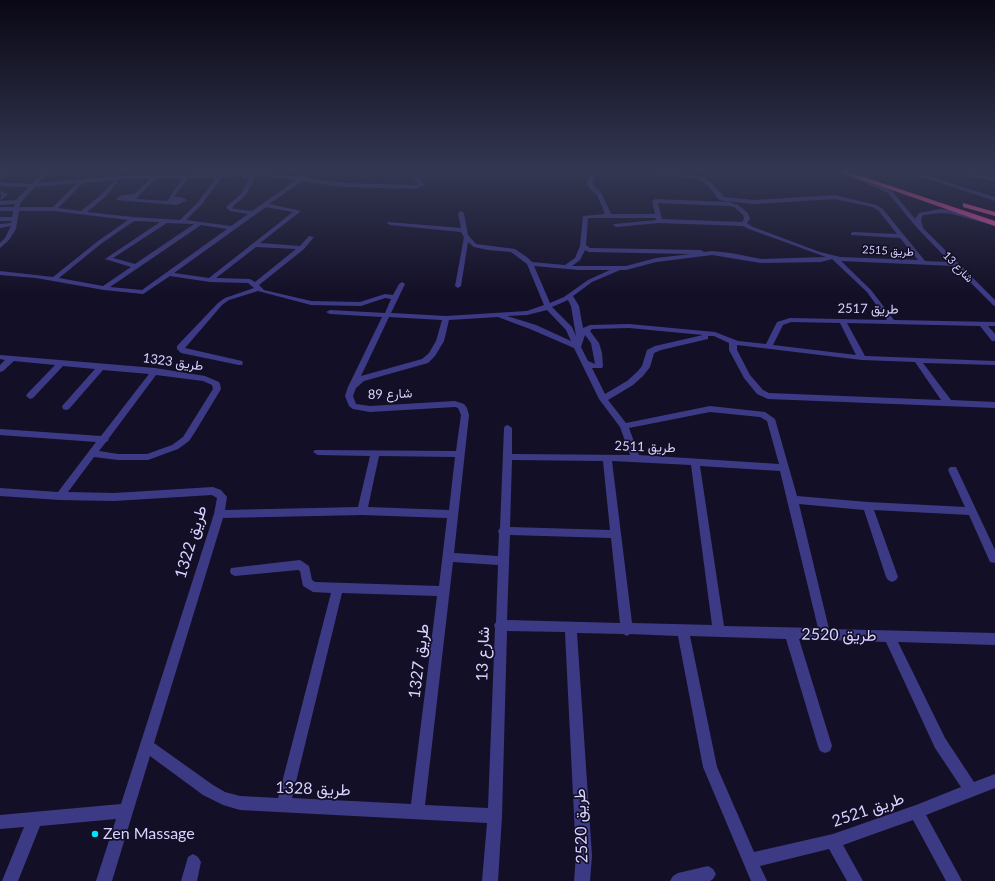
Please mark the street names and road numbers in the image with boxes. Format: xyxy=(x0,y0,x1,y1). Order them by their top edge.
street label: طريق 2515 xyxy=(862,243,914,259)
street label: شارع 13 xyxy=(940,249,976,285)
street label: طريق 2517 xyxy=(837,301,899,317)
street label: طريق 1323 xyxy=(142,350,204,374)
street label: شارع 89 xyxy=(367,385,413,403)
street label: طريق 2511 xyxy=(614,438,676,456)
street label: طريق 1322 xyxy=(171,503,211,581)
street label: طريق 1327 xyxy=(405,623,433,699)
street label: طريق 2520 xyxy=(801,625,877,645)
street label: شارع 13 xyxy=(472,626,494,682)
street label: طريق 1328 xyxy=(275,778,351,800)
street label: طريق 2520 xyxy=(570,788,592,864)
street label: طريق 2521 xyxy=(829,789,907,831)

